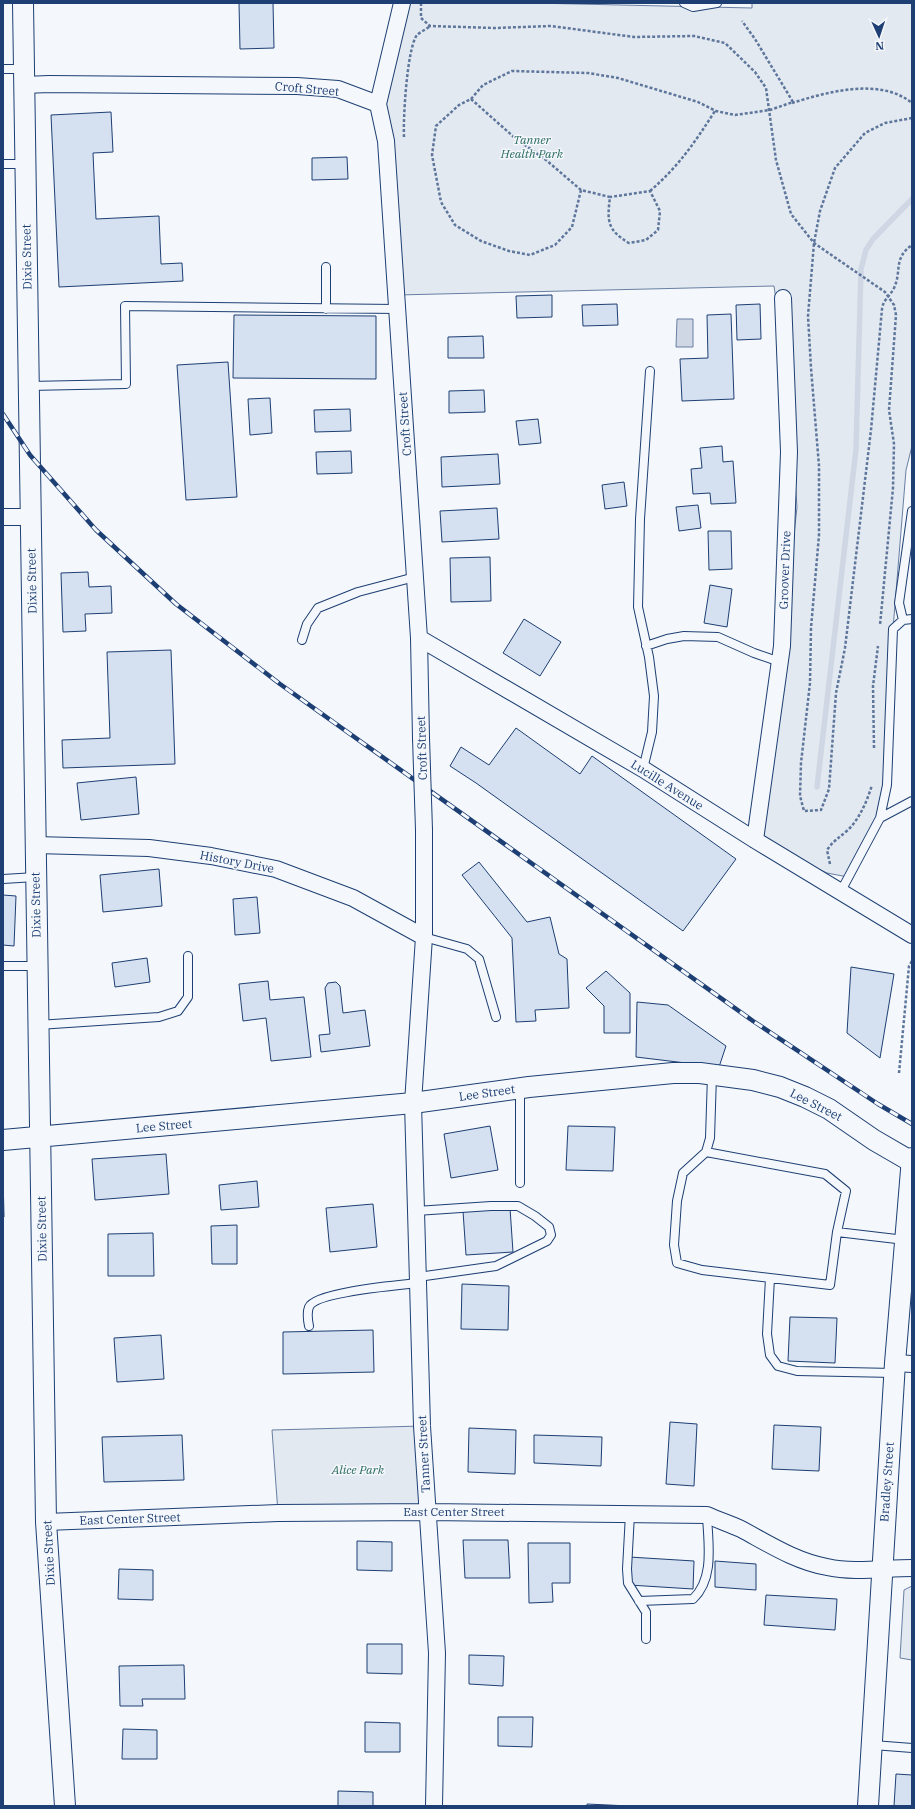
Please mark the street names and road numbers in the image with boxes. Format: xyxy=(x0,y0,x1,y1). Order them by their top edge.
street label: Croft Street xyxy=(274,78,340,99)
street label: Dixie Street xyxy=(18,224,35,290)
street label: Croft Street xyxy=(395,391,414,457)
street label: Groover Drive xyxy=(776,530,793,610)
street label: Dixie Street xyxy=(23,548,40,614)
street label: Croft Street xyxy=(413,716,430,780)
street label: Lucille Avenue xyxy=(628,756,706,813)
street label: History Drive xyxy=(199,847,275,876)
street label: Dixie Street xyxy=(27,872,44,938)
street label: Lee Street xyxy=(458,1081,516,1104)
street label: Lee Street xyxy=(788,1085,845,1124)
street label: Lee Street xyxy=(135,1116,193,1135)
street label: Dixie Street xyxy=(33,1196,50,1262)
street label: Tanner Street xyxy=(414,1415,433,1493)
street label: Bradley Street xyxy=(876,1442,897,1522)
street label: East Center Street xyxy=(403,1504,505,1519)
street label: East Center Street xyxy=(79,1509,181,1528)
street label: Dixie Street xyxy=(39,1520,58,1586)

